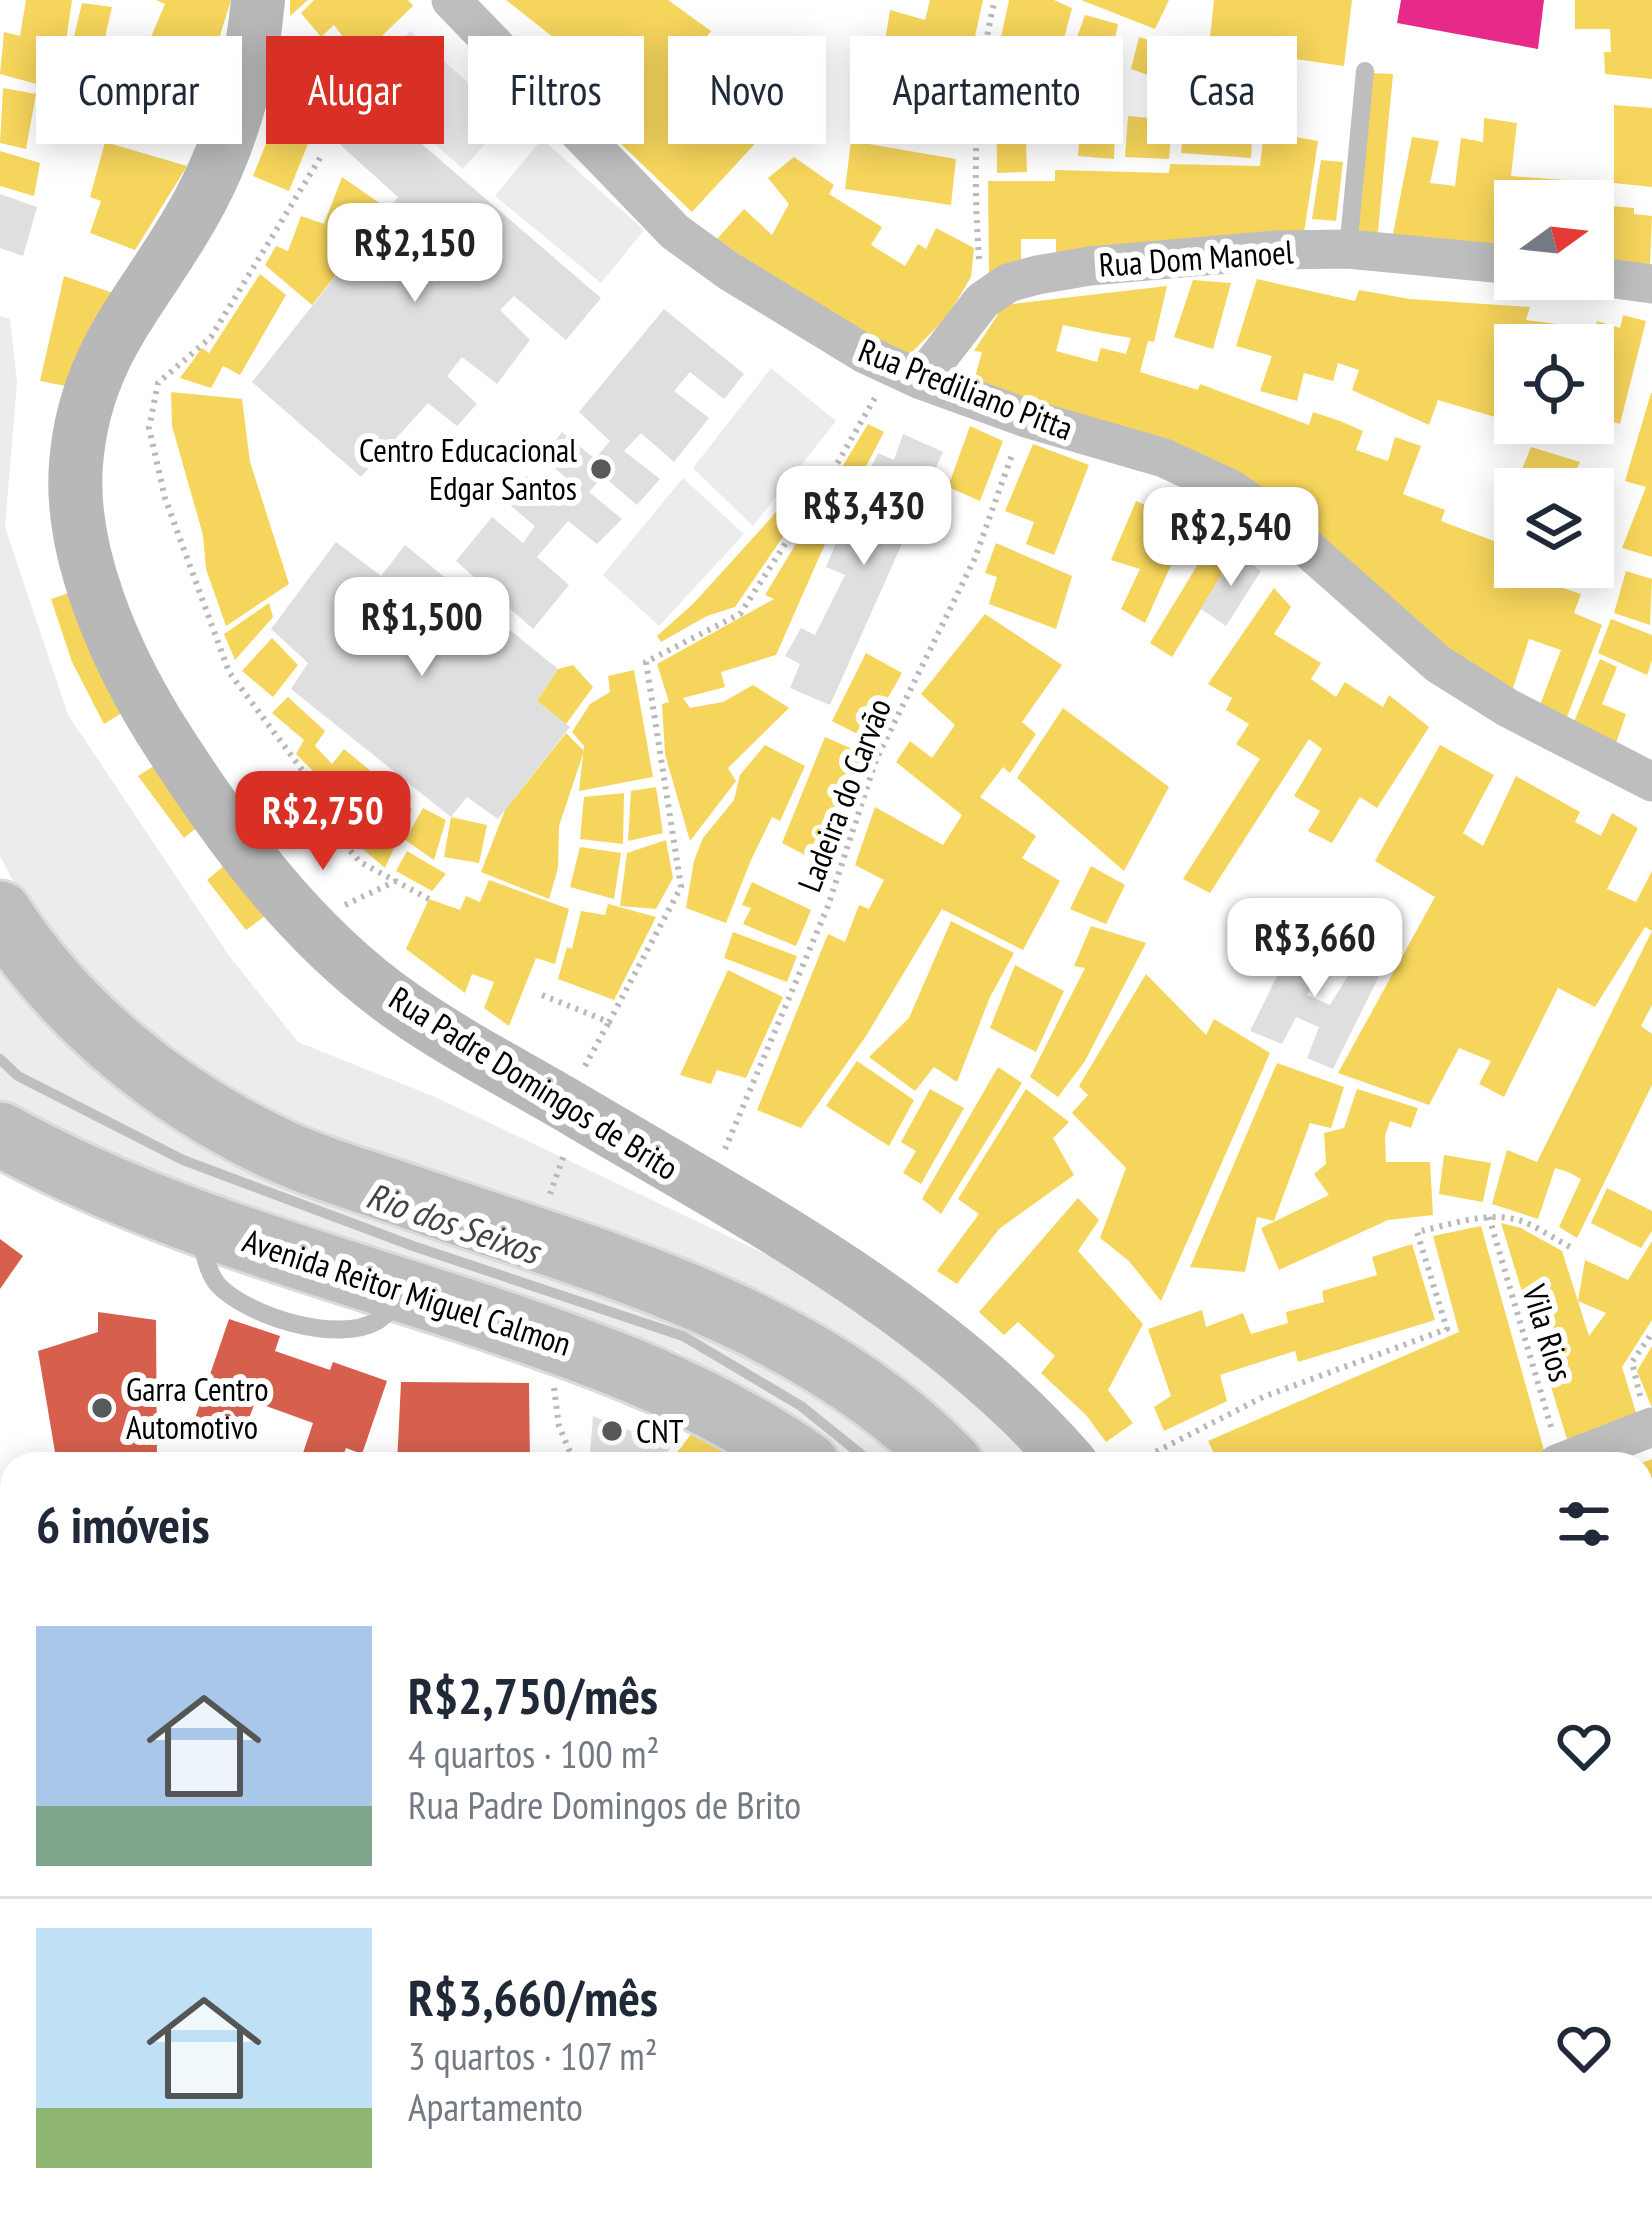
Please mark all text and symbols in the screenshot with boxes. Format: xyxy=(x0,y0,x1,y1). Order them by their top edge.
chip: Comprar xyxy=(36,36,242,144)
chip: Alugar xyxy=(266,36,444,144)
chip: Filtros xyxy=(468,36,644,144)
chip: Novo xyxy=(668,36,826,144)
chip: Apartamento xyxy=(850,36,1123,144)
chip: Casa xyxy=(1147,36,1297,144)
north arrow xyxy=(1494,180,1614,300)
map controls xyxy=(1494,180,1614,588)
pin: R$2,150 xyxy=(304,203,526,305)
text: R$2,150 xyxy=(354,216,476,267)
street label: Rua Dom Manoel xyxy=(1097,229,1295,286)
button: locate xyxy=(1494,324,1614,444)
street label: Rua Prediliano Pitta xyxy=(853,328,1079,449)
place label: Centro Educacional Edgar Santos xyxy=(359,428,577,509)
marker: Centro Educacional Edgar Santos xyxy=(588,456,614,482)
pin: R$3,430 xyxy=(753,466,975,568)
button: layers xyxy=(1494,468,1614,588)
text: R$3,430 xyxy=(803,479,925,530)
pin: R$2,540 xyxy=(1120,487,1342,589)
text: R$2,540 xyxy=(1170,500,1292,551)
pin: R$1,500 xyxy=(311,577,533,679)
text: R$1,500 xyxy=(361,590,483,641)
street label: Ladeira do Carvão xyxy=(787,692,900,898)
pin: R$2,750 xyxy=(212,771,434,873)
text: R$2,750 xyxy=(262,784,384,835)
pin: R$3,660 xyxy=(1204,898,1426,1000)
text: R$3,660 xyxy=(1254,911,1376,962)
street label: Rua Padre Domingos de Brito xyxy=(382,976,687,1189)
water label: Rio dos Seixos xyxy=(361,1171,549,1275)
street label: Avenida Reitor Miguel Calmon xyxy=(238,1218,577,1365)
street label: Vila Rios xyxy=(1513,1278,1583,1386)
place label: Garra Centro Automotivo xyxy=(126,1367,268,1448)
marker: Garra Centro Automotivo xyxy=(89,1395,115,1421)
place label: CNT xyxy=(636,1409,684,1452)
marker: CNT xyxy=(599,1418,625,1444)
text: 6 imóveis xyxy=(36,1491,210,1557)
icon: filters xyxy=(1551,1491,1617,1557)
text: R$2,750/mês xyxy=(408,1662,658,1728)
icon: home xyxy=(132,1674,276,1818)
icon: heart xyxy=(1551,1713,1617,1779)
text: 4 quartos · 100 m² xyxy=(408,1728,659,1779)
text: Rua Padre Domingos de Brito xyxy=(408,1779,801,1830)
text: R$3,660/mês xyxy=(408,1964,658,2030)
icon: home xyxy=(132,1976,276,2120)
icon: heart xyxy=(1551,2015,1617,2081)
text: 3 quartos · 107 m² xyxy=(408,2030,658,2081)
text: Apartamento xyxy=(408,2081,583,2132)

